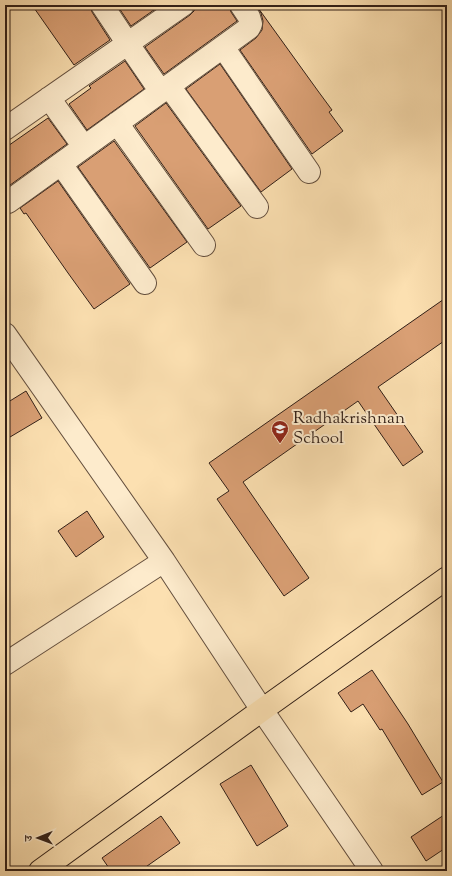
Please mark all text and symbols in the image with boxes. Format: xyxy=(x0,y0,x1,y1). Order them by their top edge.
place label: Radhakrishnan School xyxy=(293,407,405,451)
school or university icon: Radhakrishnan School xyxy=(270,419,290,444)
north arrow xyxy=(18,818,58,858)
text: उ xyxy=(21,834,37,842)

